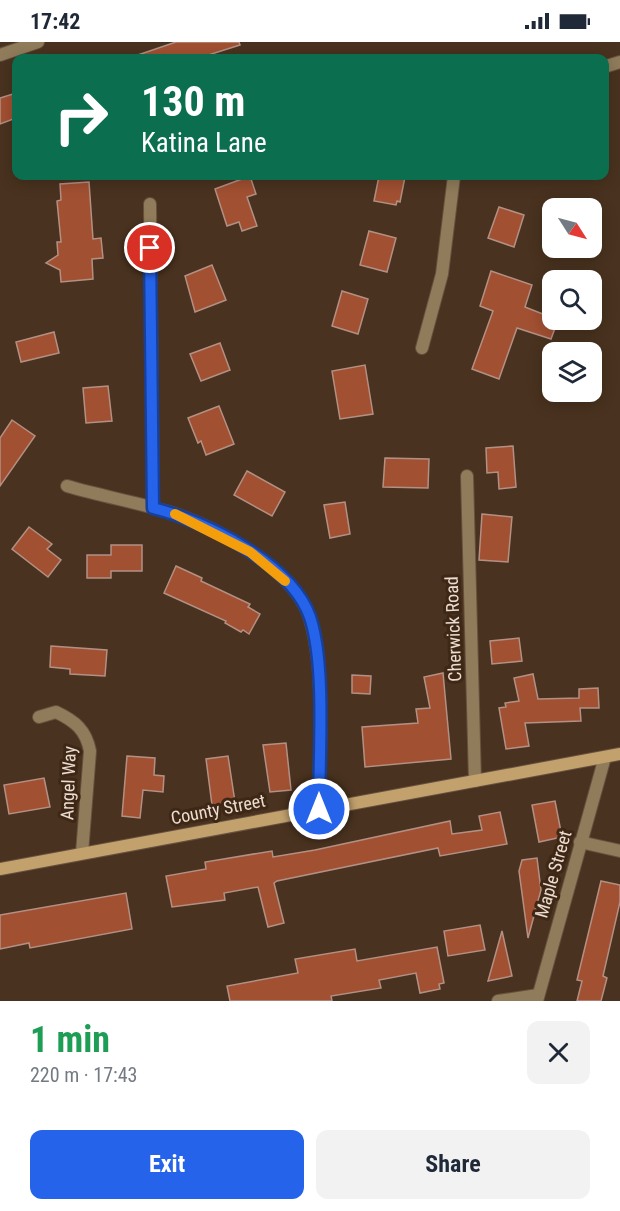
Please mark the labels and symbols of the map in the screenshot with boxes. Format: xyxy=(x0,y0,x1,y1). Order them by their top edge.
north arrow xyxy=(542,198,602,258)
pin xyxy=(124,222,175,273)
street label: Cherwick Road xyxy=(441,576,465,682)
street label: Angel Way xyxy=(56,745,80,820)
position arrow xyxy=(287,777,351,841)
street label: County Street xyxy=(169,790,267,828)
street label: Maple Street xyxy=(531,828,575,920)

